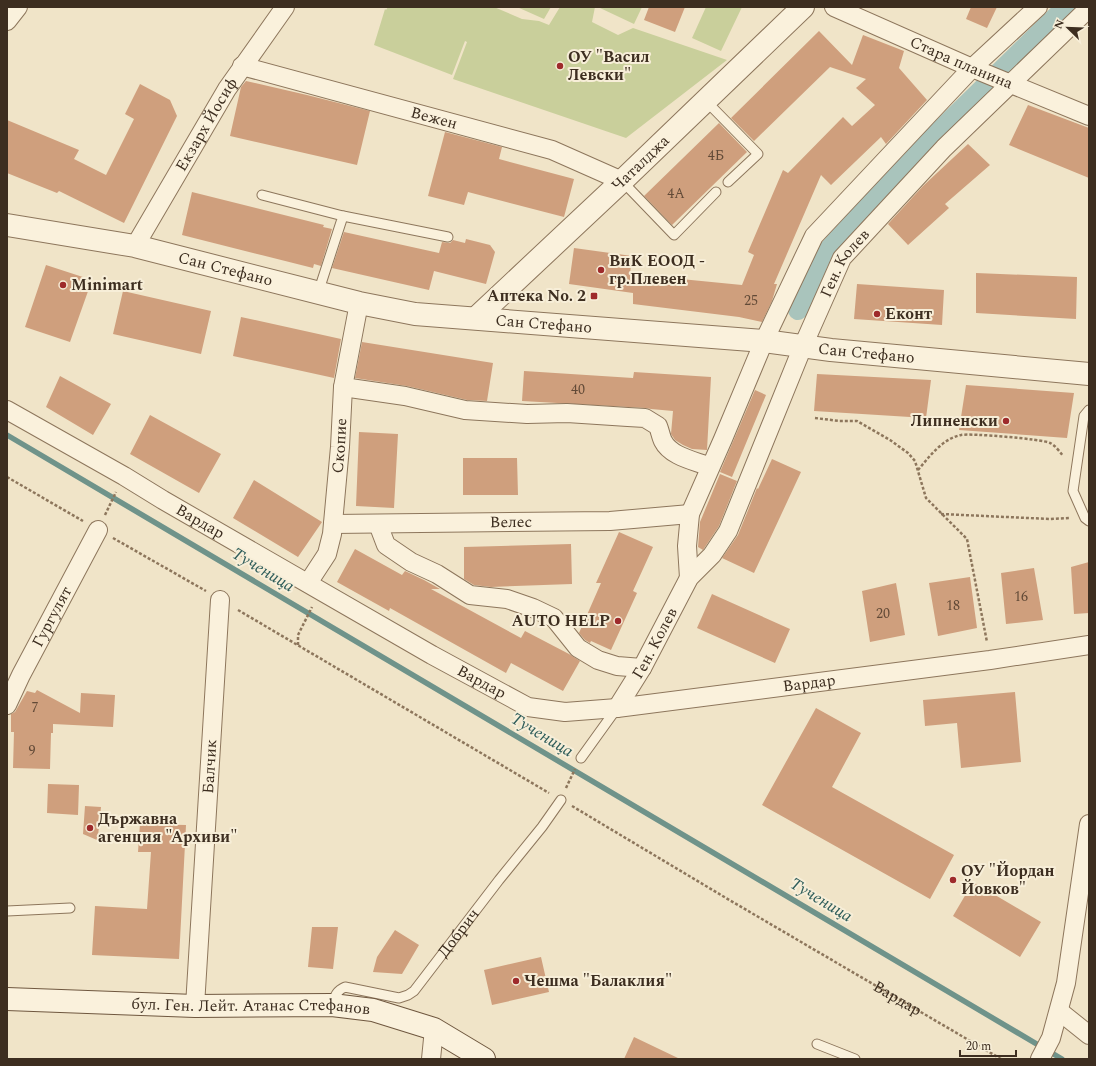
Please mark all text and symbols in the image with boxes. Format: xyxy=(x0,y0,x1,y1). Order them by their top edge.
north arrow xyxy=(1048,8,1088,48)
text: N xyxy=(1050,17,1069,32)
street label: Стара планина xyxy=(906,30,1017,96)
place label: ОУ "Васил Левски" xyxy=(568,45,650,87)
marker: ОУ "Васил Левски" xyxy=(555,61,565,71)
street label: Екзарх Йосиф xyxy=(169,72,244,176)
street label: Вежен xyxy=(408,100,460,136)
street label: Чаталджа xyxy=(606,129,675,197)
house number: 4Б xyxy=(708,145,724,166)
house number: 4A xyxy=(667,183,685,204)
street label: Ген. Колев xyxy=(814,223,875,301)
street label: Сан Стефано xyxy=(176,245,275,293)
place label: ВиК ЕООД - гр.Плевен xyxy=(609,249,705,291)
marker: ВиК ЕООД - гр.Плевен xyxy=(596,265,606,275)
place label: Minimart xyxy=(71,273,143,297)
marker: Minimart xyxy=(58,280,68,290)
place label: Аптека No. 2 xyxy=(487,284,586,308)
house number: 25 xyxy=(744,290,758,311)
marker: Аптека No. 2 xyxy=(589,291,599,301)
place label: Еконт xyxy=(885,302,932,326)
street label: Сан Стефано xyxy=(494,308,593,340)
marker: Еконт xyxy=(872,309,882,319)
street label: Сан Стефано xyxy=(817,336,916,370)
house number: 40 xyxy=(571,379,585,400)
place label: Липненски xyxy=(911,409,998,433)
marker: Липненски xyxy=(1001,416,1011,426)
street label: Скопие xyxy=(326,417,353,474)
street label: Вардар xyxy=(171,498,229,545)
street label: Велес xyxy=(490,510,532,534)
water label: Тученица xyxy=(227,541,300,599)
street label: Гургулят xyxy=(26,582,78,652)
house number: 16 xyxy=(1014,586,1028,607)
house number: 18 xyxy=(946,595,960,616)
street label: Ген. Колев xyxy=(626,603,684,684)
house number: 20 xyxy=(876,603,890,624)
place label: AUTO HELP xyxy=(511,609,610,633)
marker: AUTO HELP xyxy=(613,616,623,626)
street label: Вардар xyxy=(453,659,511,705)
street label: Вардар xyxy=(781,668,837,699)
house number: 7 xyxy=(32,697,39,718)
water label: Тученица xyxy=(506,706,579,764)
street label: Балчик xyxy=(196,738,223,794)
house number: 9 xyxy=(29,740,36,761)
place label: Държавна агенция "Архиви" xyxy=(98,807,237,849)
marker: Държавна агенция "Архиви" xyxy=(85,823,95,833)
place label: ОУ "Йордан Йовков" xyxy=(961,859,1055,901)
water label: Тученица xyxy=(785,871,858,929)
marker: ОУ "Йордан Йовков" xyxy=(948,875,958,885)
street label: Добрич xyxy=(432,903,485,963)
place label: Чешма "Балаклия" xyxy=(524,969,672,993)
street label: Вардар xyxy=(868,975,926,1022)
marker: Чешма "Балаклия" xyxy=(511,976,521,986)
street label: бул. Ген. Лейт. Атанас Стефанов xyxy=(131,992,371,1022)
scale bar xyxy=(960,1032,1016,1058)
text: 20 m xyxy=(966,1037,991,1056)

